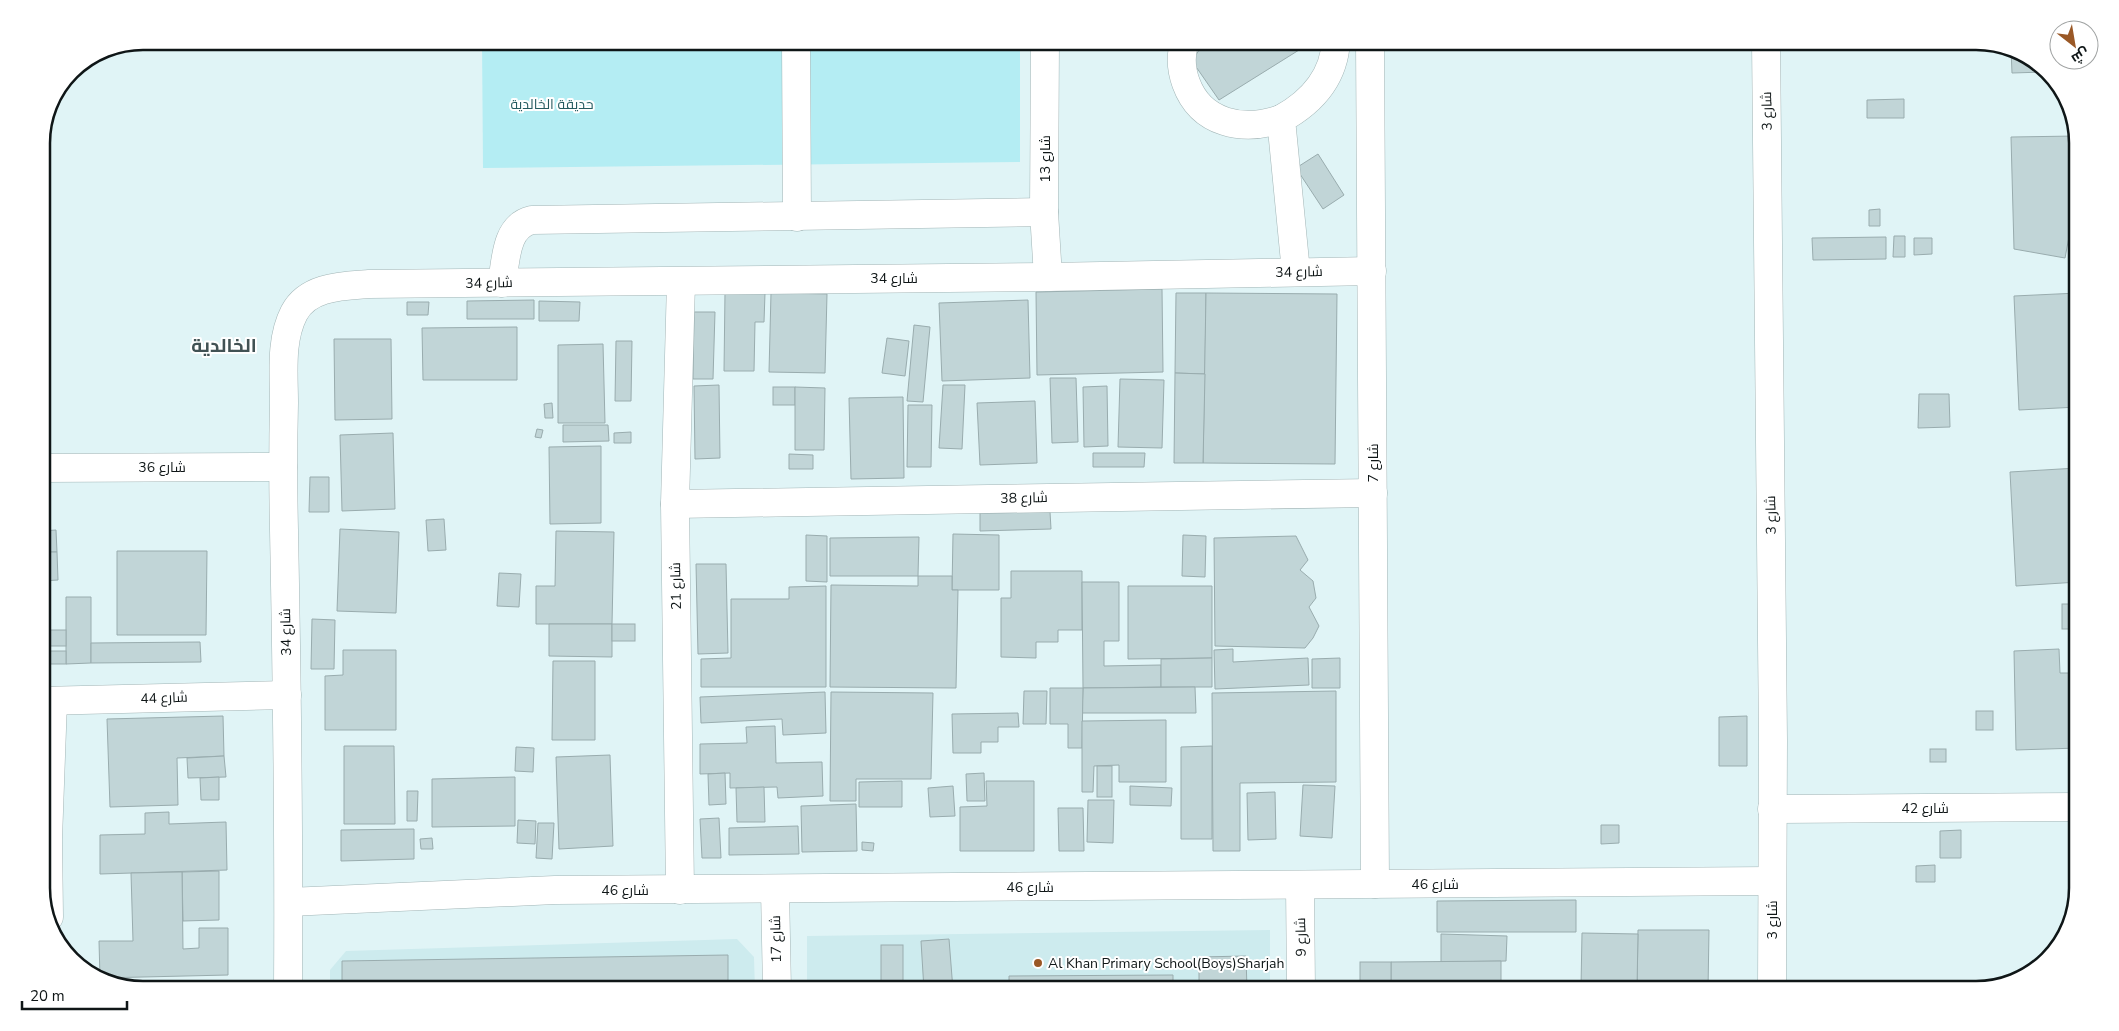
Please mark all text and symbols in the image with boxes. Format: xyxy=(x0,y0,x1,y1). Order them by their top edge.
north arrow xyxy=(2049,20,2099,70)
text: ش xyxy=(2068,43,2093,69)
street label: شارع 3 xyxy=(1757,91,1777,131)
park label: حديقة الخالدية xyxy=(511,95,594,114)
street label: شارع 13 xyxy=(1036,135,1055,183)
street label: شارع 34 xyxy=(1275,262,1323,282)
street label: شارع 34 xyxy=(870,269,918,288)
street label: شارع 34 xyxy=(465,273,513,293)
district label: الخالدية xyxy=(191,333,257,359)
street label: شارع 7 xyxy=(1364,443,1383,483)
street label: شارع 36 xyxy=(138,458,186,477)
street label: شارع 38 xyxy=(1000,488,1048,508)
street label: شارع 3 xyxy=(1761,495,1781,535)
street label: شارع 21 xyxy=(666,562,686,610)
street label: شارع 34 xyxy=(276,608,296,656)
street label: شارع 44 xyxy=(140,688,188,708)
street label: شارع 42 xyxy=(1901,799,1949,818)
street label: شارع 46 xyxy=(1411,875,1459,894)
street label: شارع 46 xyxy=(1006,878,1054,897)
street label: شارع 46 xyxy=(601,881,649,900)
street label: شارع 3 xyxy=(1763,900,1782,940)
street label: شارع 17 xyxy=(766,915,786,963)
street label: شارع 9 xyxy=(1291,917,1311,957)
place label: Al Khan Primary School(Boys)Sharjah xyxy=(1048,954,1284,973)
marker: Al Khan Primary School(Boys)Sharjah xyxy=(1032,957,1044,969)
scale bar xyxy=(22,978,128,1010)
text: 20 m xyxy=(30,986,65,1006)

